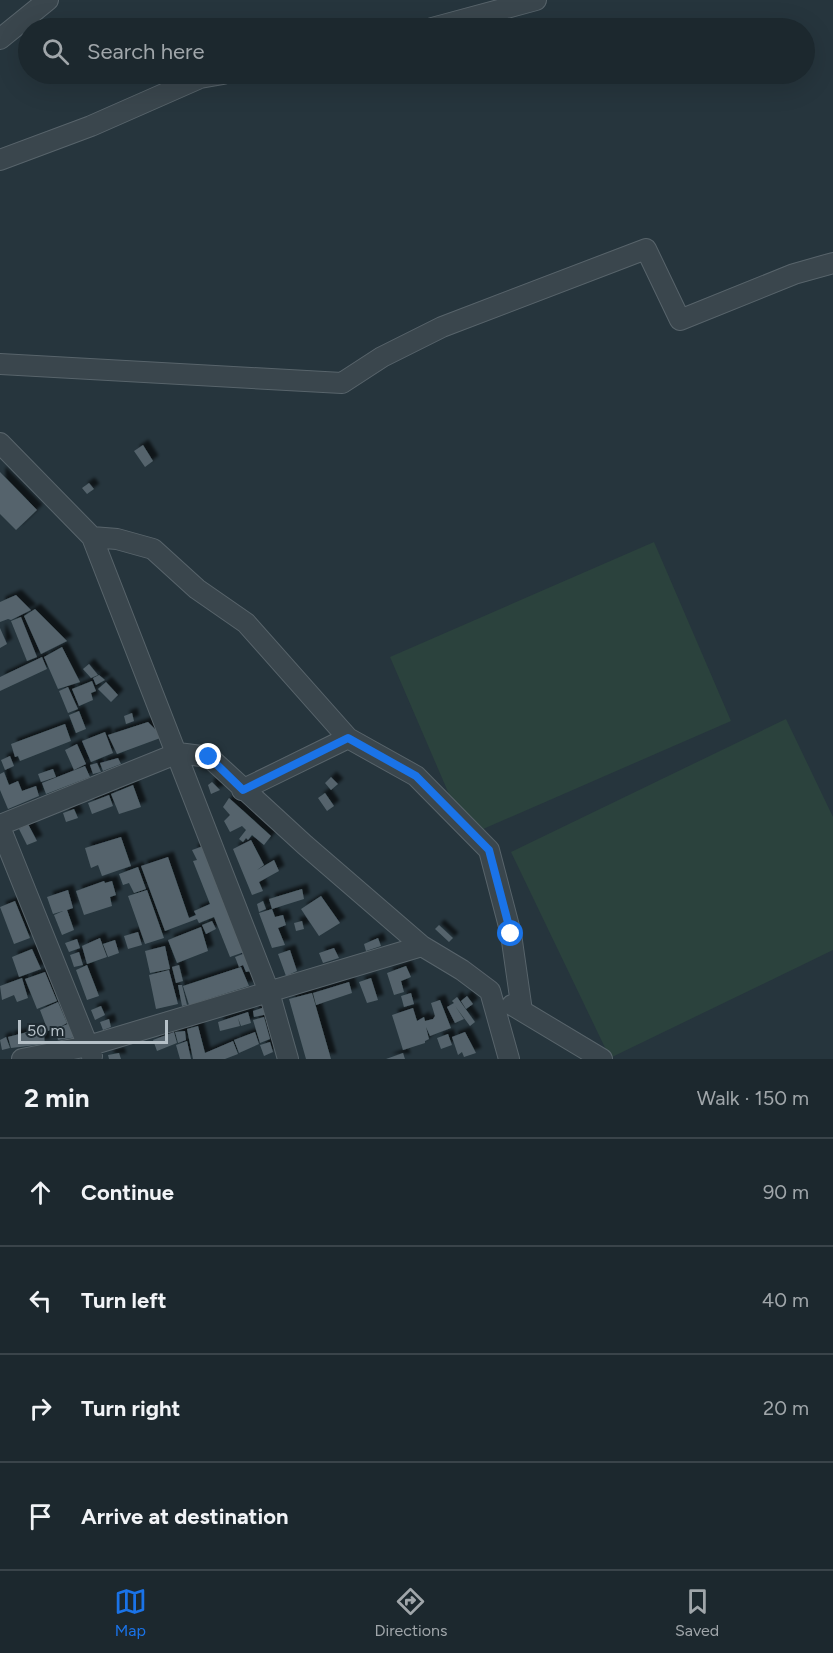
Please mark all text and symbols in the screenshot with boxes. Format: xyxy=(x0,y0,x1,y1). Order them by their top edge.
search box xyxy=(18,18,815,84)
icon: search xyxy=(39,35,72,68)
text: Search here xyxy=(87,38,205,65)
route end xyxy=(195,743,221,769)
route start xyxy=(497,920,523,946)
scale bar xyxy=(18,1017,168,1044)
text: 50 m xyxy=(27,1021,64,1040)
text: 2 min xyxy=(24,1082,90,1114)
text: Walk · 150 m xyxy=(697,1086,809,1110)
icon: ahead xyxy=(24,1176,57,1209)
text: Continue xyxy=(81,1179,174,1206)
text: 90 m xyxy=(763,1180,809,1204)
icon: left xyxy=(24,1284,57,1317)
text: Turn left xyxy=(81,1287,167,1314)
text: 40 m xyxy=(762,1288,809,1312)
icon: right xyxy=(24,1392,57,1425)
text: Turn right xyxy=(81,1395,180,1422)
text: 20 m xyxy=(763,1396,809,1420)
icon: arrive xyxy=(24,1500,57,1533)
text: Arrive at destination xyxy=(81,1503,289,1530)
tab: Map xyxy=(114,1585,147,1640)
tab: Directions xyxy=(374,1585,447,1640)
tab: Saved xyxy=(675,1585,719,1640)

